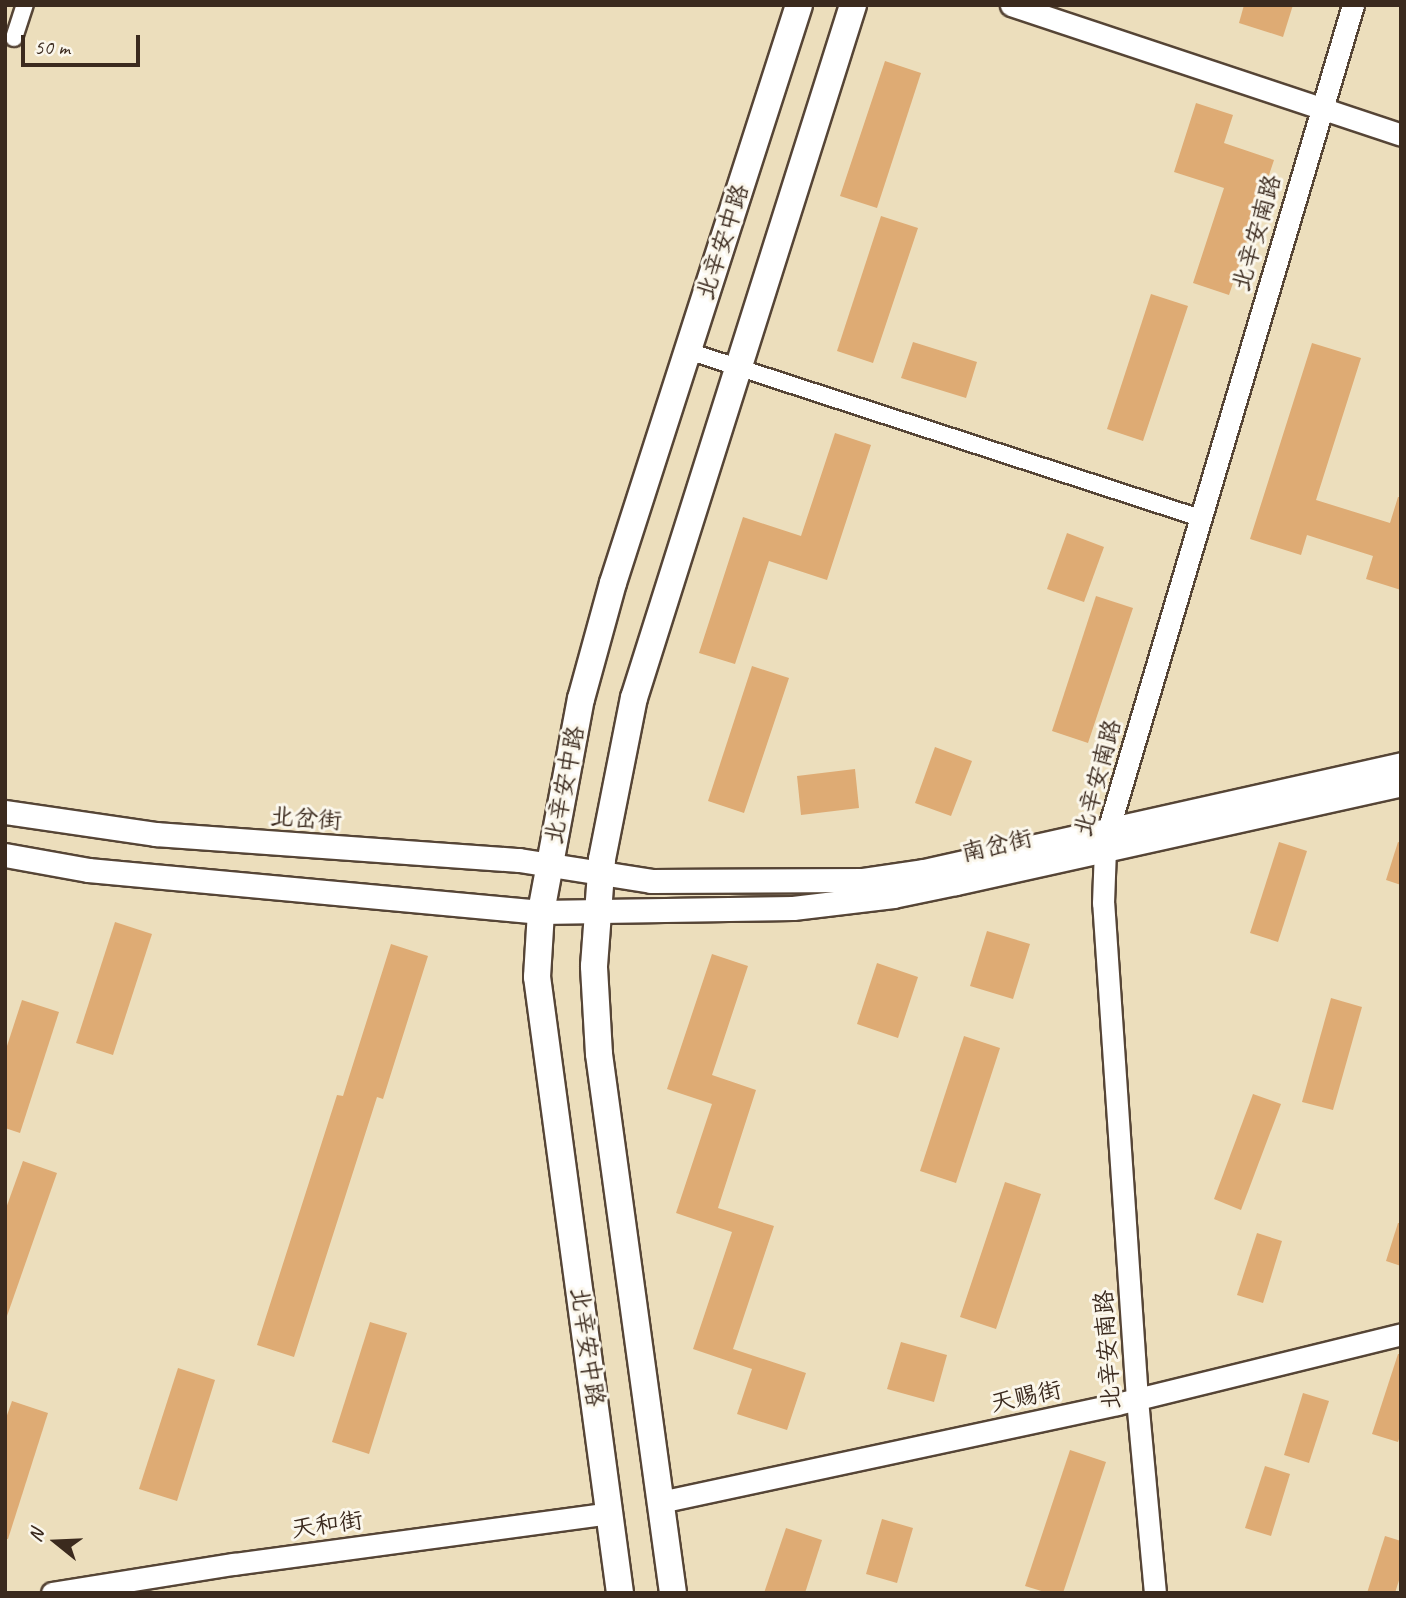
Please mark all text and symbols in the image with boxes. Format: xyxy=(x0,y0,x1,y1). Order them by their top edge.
scale bar xyxy=(24,21,144,65)
text: 50 m xyxy=(34,34,70,60)
street label: 北辛安南路 xyxy=(1227,171,1287,295)
street label: 北辛安中路 xyxy=(691,180,755,304)
street label: 北辛安南路 xyxy=(1069,716,1127,840)
street label: 北辛安中路 xyxy=(539,723,591,847)
street label: 北岔街 xyxy=(269,802,343,836)
street label: 南岔街 xyxy=(959,824,1035,868)
street label: 北辛安中路 xyxy=(564,1286,610,1408)
street label: 北辛安南路 xyxy=(1089,1289,1127,1411)
street label: 天赐街 xyxy=(988,1375,1064,1419)
street label: 天和街 xyxy=(289,1506,365,1544)
north arrow xyxy=(21,1507,91,1577)
text: N xyxy=(23,1526,49,1545)

